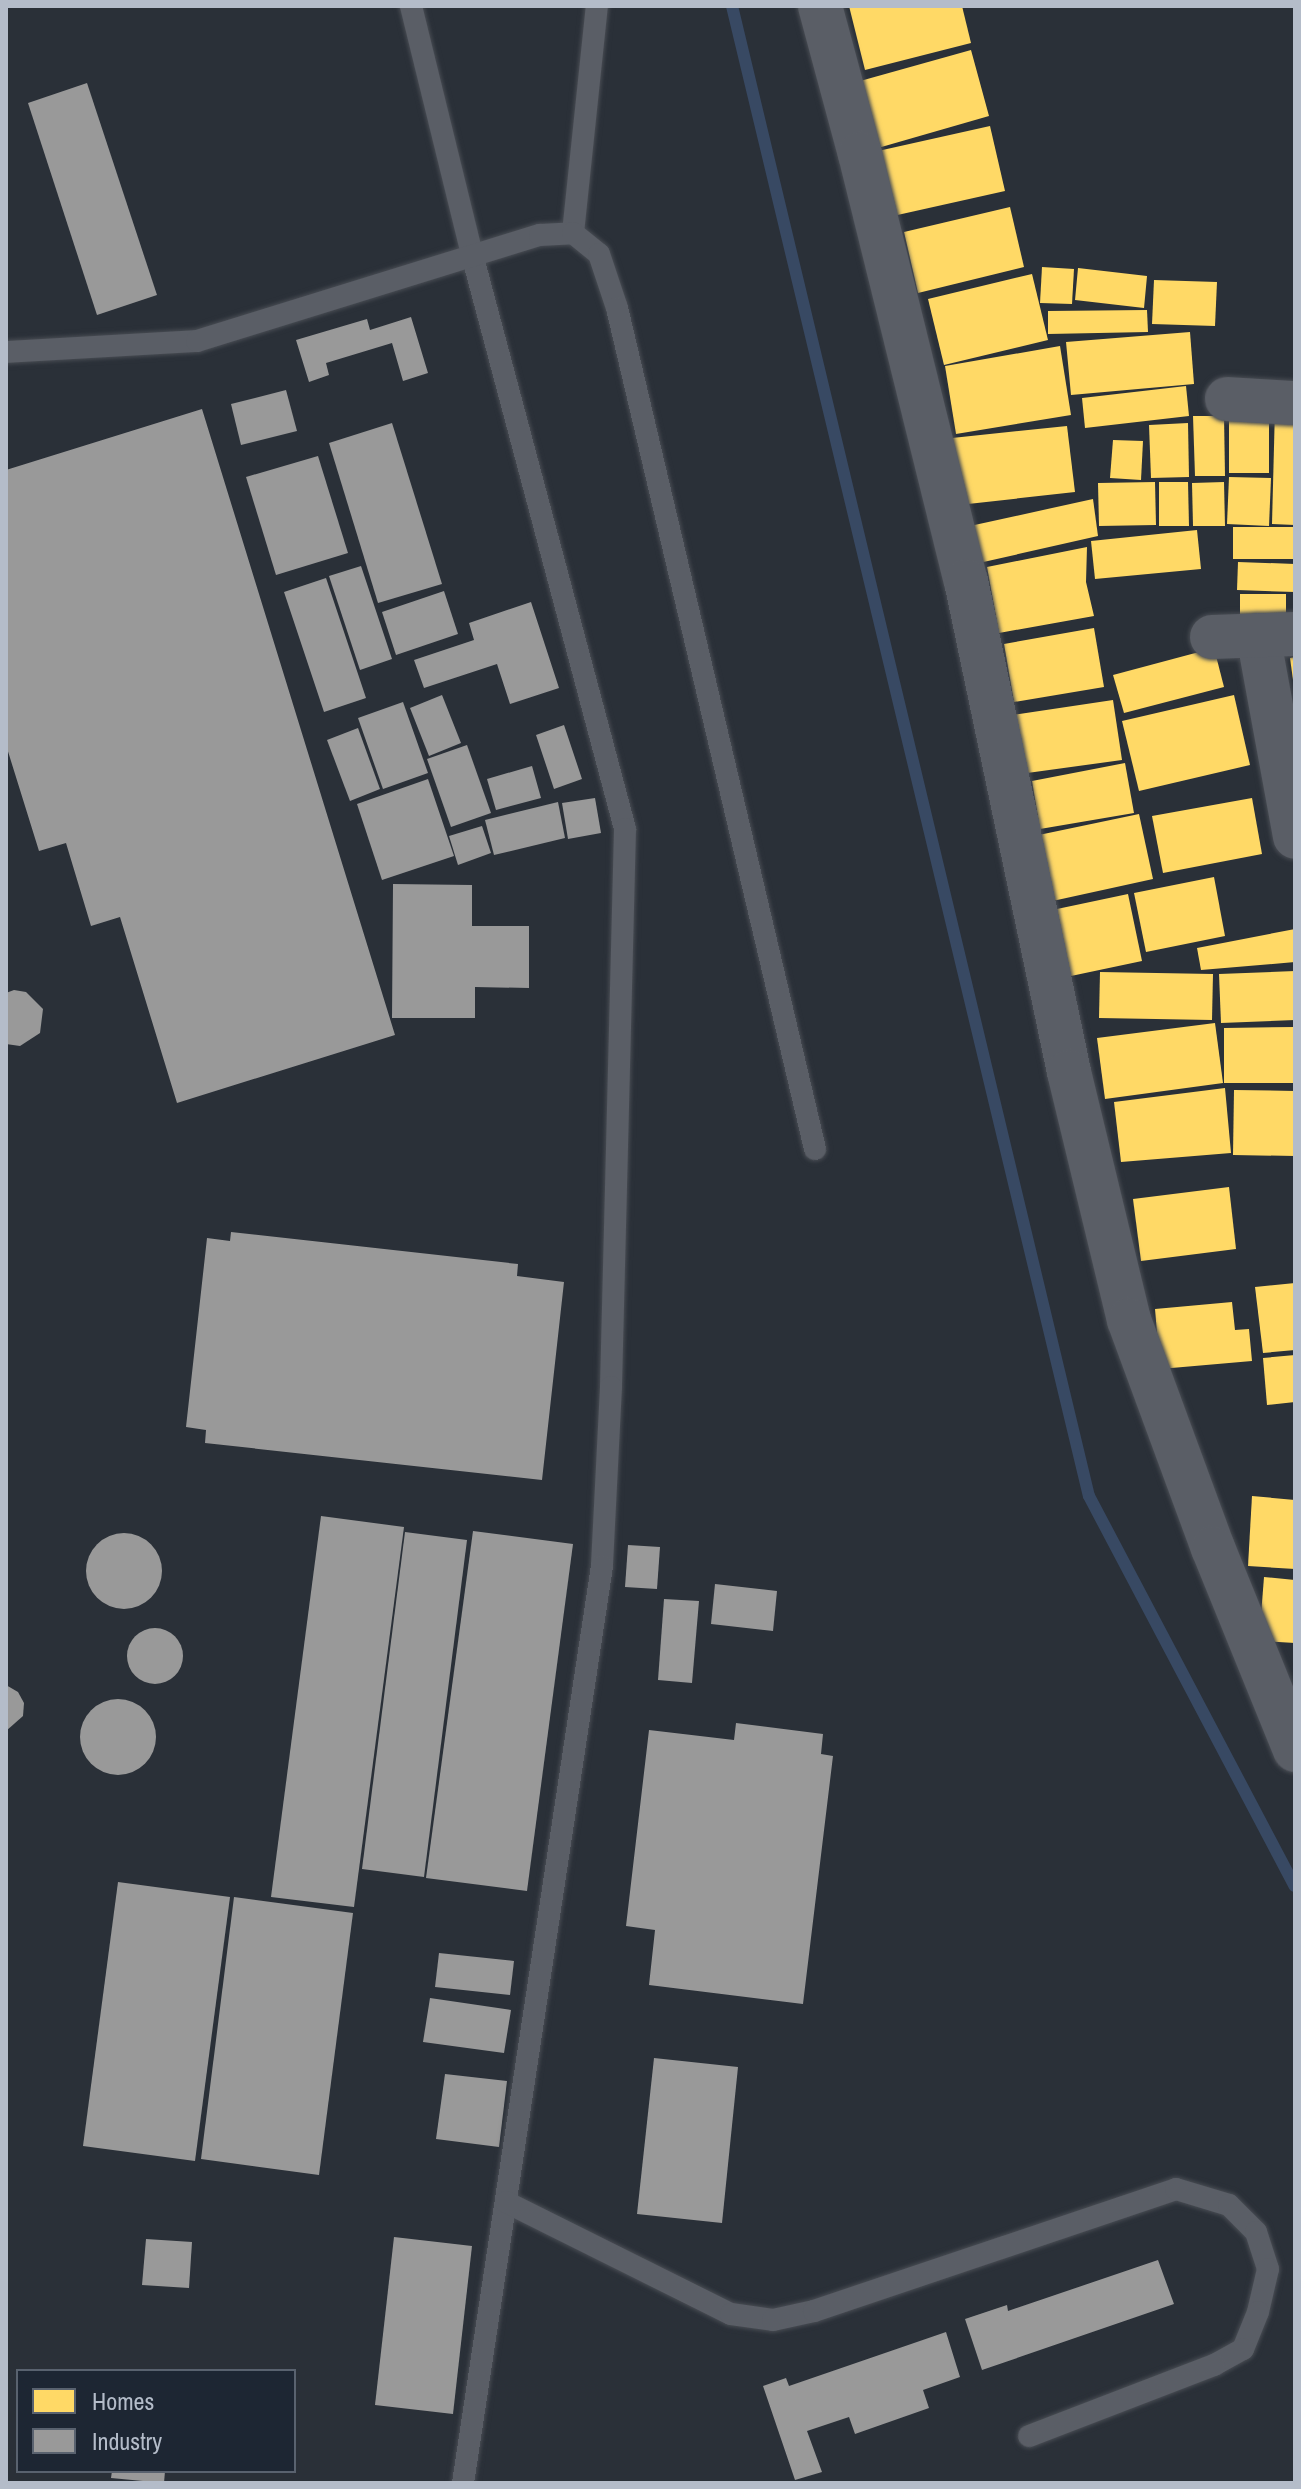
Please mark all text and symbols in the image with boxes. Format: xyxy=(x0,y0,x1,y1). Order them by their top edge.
legend xyxy=(16,2369,296,2473)
text: Homes xyxy=(92,2385,154,2417)
text: Industry xyxy=(92,2425,162,2457)

